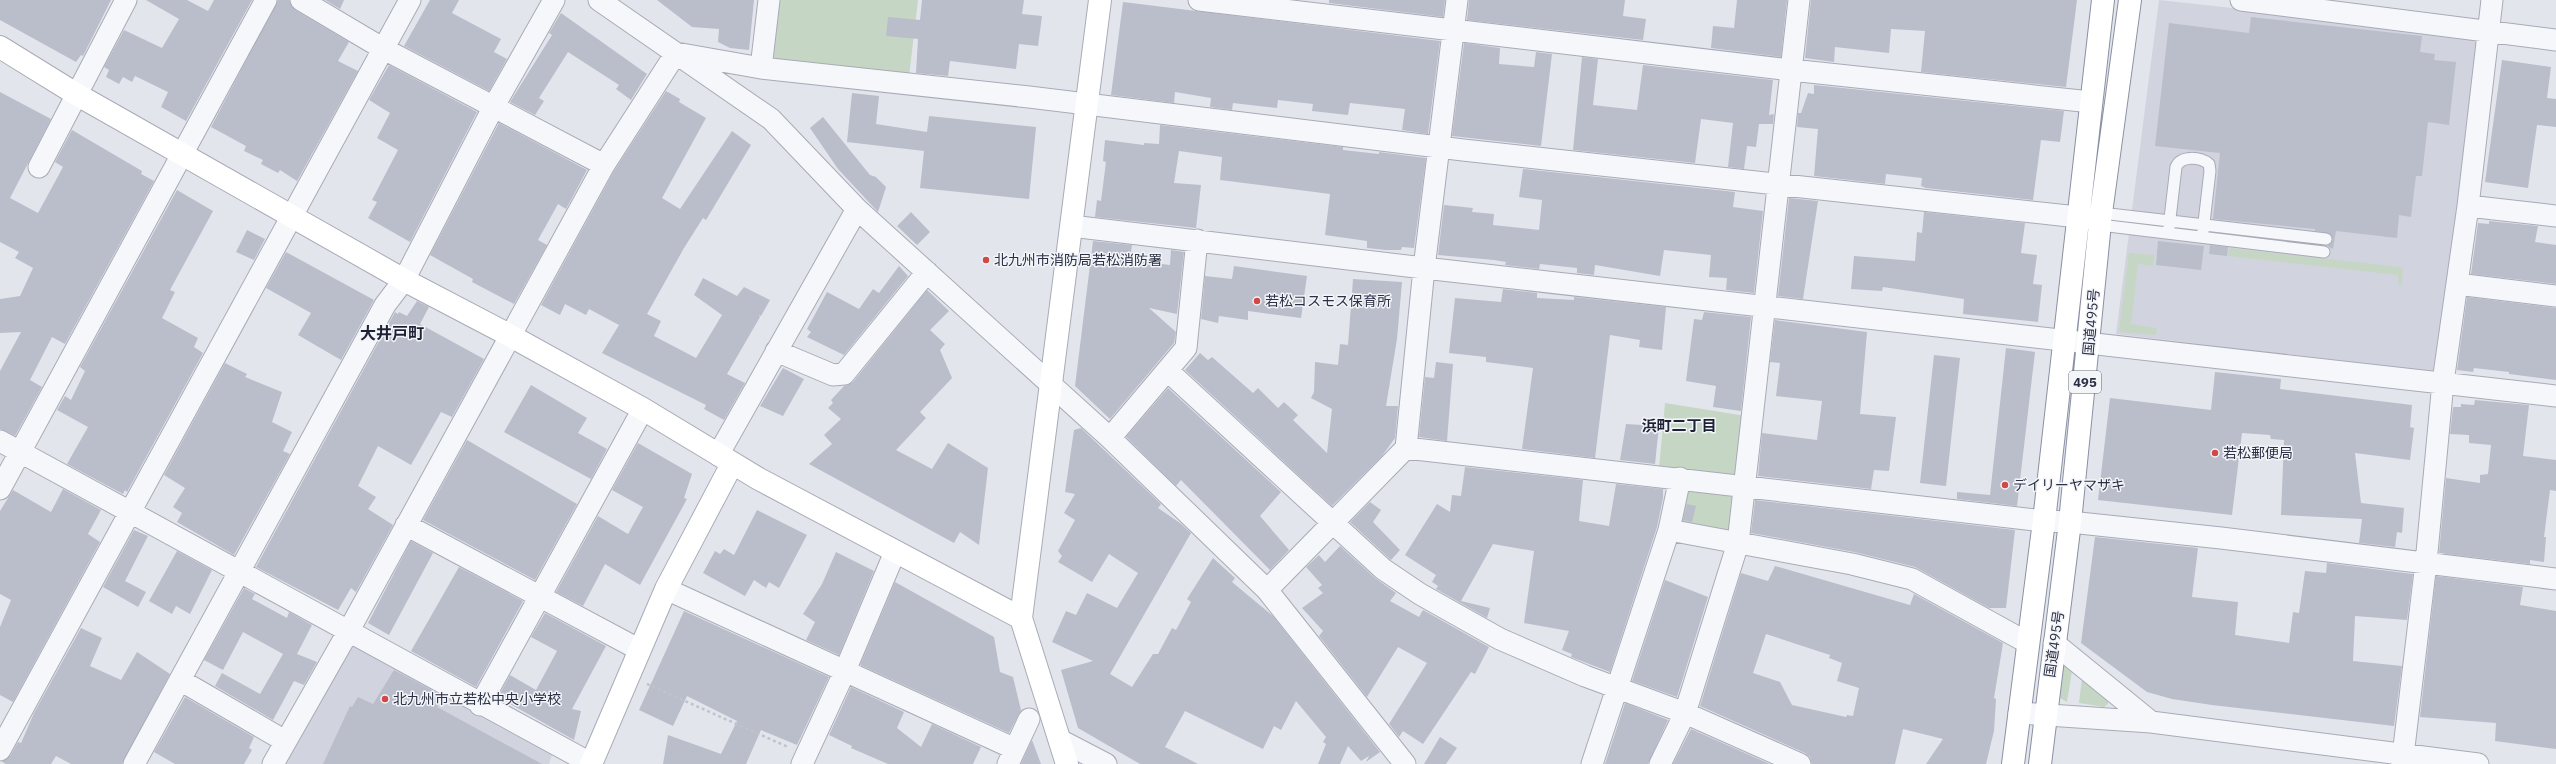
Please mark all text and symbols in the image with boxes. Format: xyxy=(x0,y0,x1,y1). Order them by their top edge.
place label: 北九州市消防局若松消防署 xyxy=(994,251,1162,269)
marker: 北九州市消防局若松消防署 xyxy=(981,255,991,265)
street label: 国道495号 xyxy=(2079,288,2103,356)
place label: 若松コスモス保育所 xyxy=(1265,292,1391,310)
marker: 若松コスモス保育所 xyxy=(1252,296,1262,306)
district label: 大井戸町 xyxy=(360,323,424,343)
road number: 495 xyxy=(2069,371,2101,393)
district label: 浜町二丁目 xyxy=(1641,416,1717,435)
place label: 若松郵便局 xyxy=(2223,444,2293,462)
marker: 若松郵便局 xyxy=(2210,448,2220,458)
place label: デイリーヤマザキ xyxy=(2013,476,2125,494)
marker: デイリーヤマザキ xyxy=(2000,480,2010,490)
street label: 国道495号 xyxy=(2040,609,2068,679)
place label: 北九州市立若松中央小学校 xyxy=(393,690,561,708)
marker: 北九州市立若松中央小学校 xyxy=(380,694,390,704)

